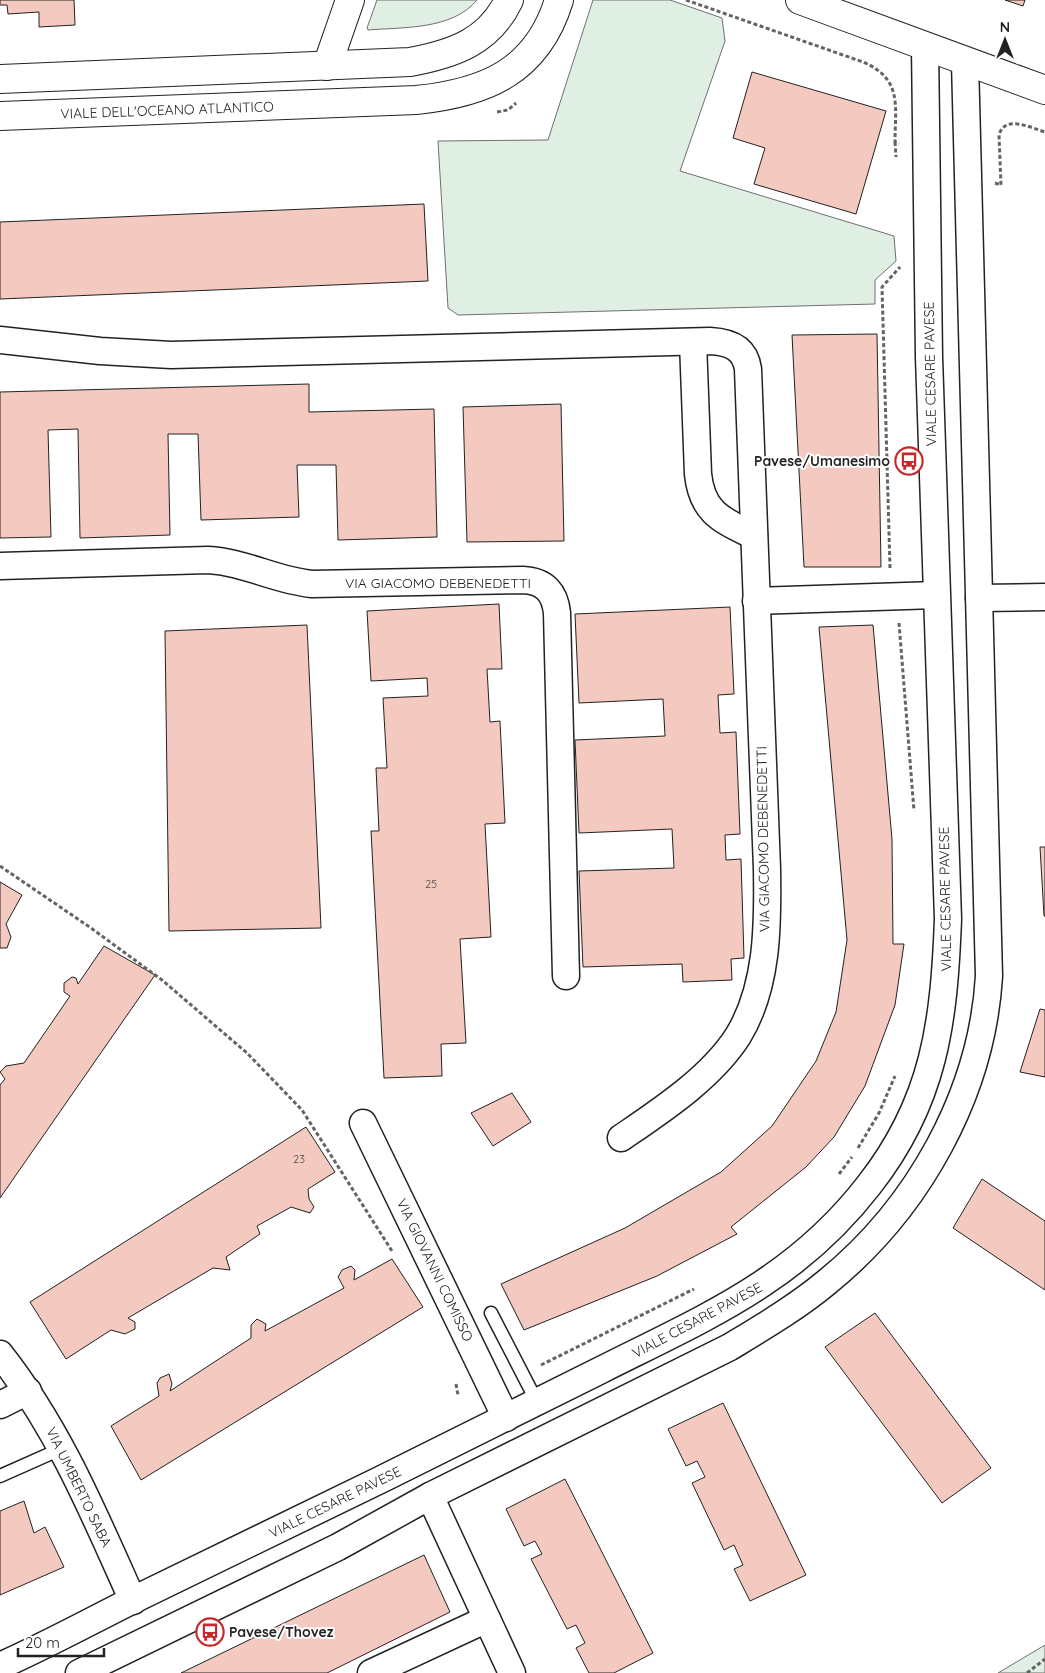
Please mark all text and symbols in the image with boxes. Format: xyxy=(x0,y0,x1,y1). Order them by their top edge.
north arrow xyxy=(980,15,1030,65)
text: N xyxy=(1000,18,1010,36)
street label: VIALE DELL'OCEANO ATLANTICO xyxy=(60,97,274,123)
street label: VIALE CESARE PAVESE xyxy=(920,301,940,447)
bus stop icon: Pavese/Umanesimo xyxy=(894,446,924,476)
place label: Pavese/Umanesimo xyxy=(754,452,890,470)
street label: VIA GIACOMO DEBENEDETTI xyxy=(345,574,531,592)
street label: VIA GIACOMO DEBENEDETTI xyxy=(752,746,774,932)
street label: VIALE CESARE PAVESE xyxy=(935,826,955,972)
house number: 25 xyxy=(425,877,437,891)
house number: 23 xyxy=(293,1152,305,1166)
street label: VIA GIOVANNI COMISSO xyxy=(393,1196,478,1345)
street label: VIALE CESARE PAVESE xyxy=(629,1278,765,1362)
street label: VIA UMBERTO SABA xyxy=(42,1424,116,1550)
street label: VIALE CESARE PAVESE xyxy=(266,1462,404,1542)
bus stop icon: Pavese/Thovez xyxy=(195,1617,225,1647)
place label: Pavese/Thovez xyxy=(229,1623,334,1641)
scale bar xyxy=(18,1626,104,1658)
text: 20 m xyxy=(25,1633,60,1652)

